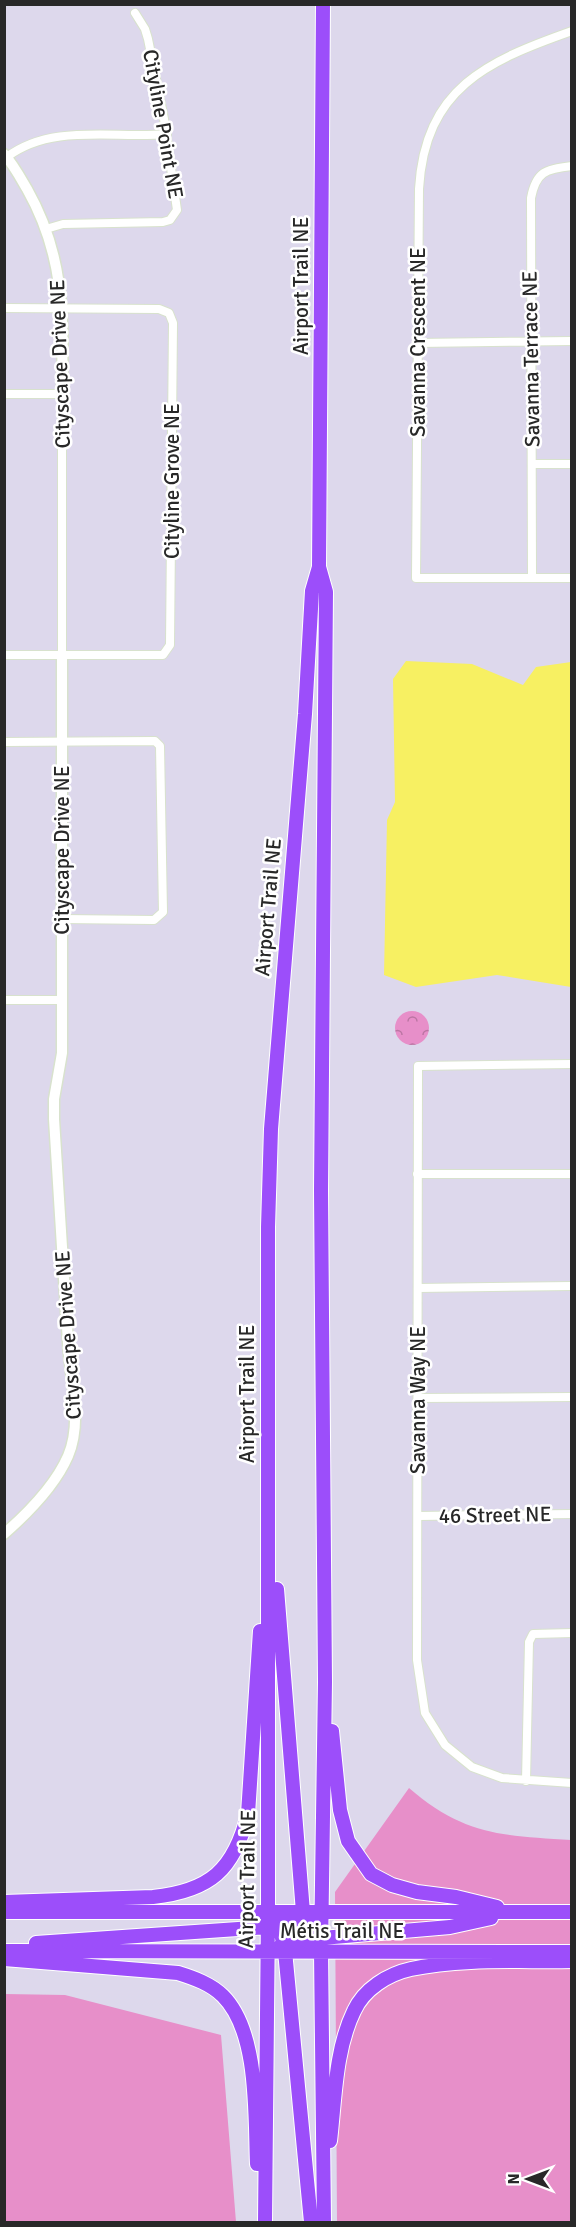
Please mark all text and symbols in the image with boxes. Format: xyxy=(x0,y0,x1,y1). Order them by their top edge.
street label: Cityline Point NE xyxy=(137,47,189,201)
street label: Airport Trail NE xyxy=(288,217,314,355)
street label: Savanna Crescent NE xyxy=(405,247,431,437)
street label: Savanna Terrace NE xyxy=(516,271,546,447)
street label: Cityscape Drive NE xyxy=(44,279,76,449)
street label: Cityline Grove NE xyxy=(159,403,185,559)
street label: Cityscape Drive NE xyxy=(49,765,75,935)
street label: Airport Trail NE xyxy=(249,837,287,977)
street label: Cityscape Drive NE xyxy=(49,1250,87,1420)
street label: Airport Trail NE xyxy=(234,1325,260,1463)
street label: Savanna Way NE xyxy=(405,1326,431,1474)
street label: 46 Street NE xyxy=(438,1501,552,1529)
street label: Airport Trail NE xyxy=(233,1809,261,1949)
street label: Métis Trail NE xyxy=(280,1918,404,1944)
north arrow xyxy=(498,2149,558,2209)
text: N xyxy=(504,2173,524,2185)

